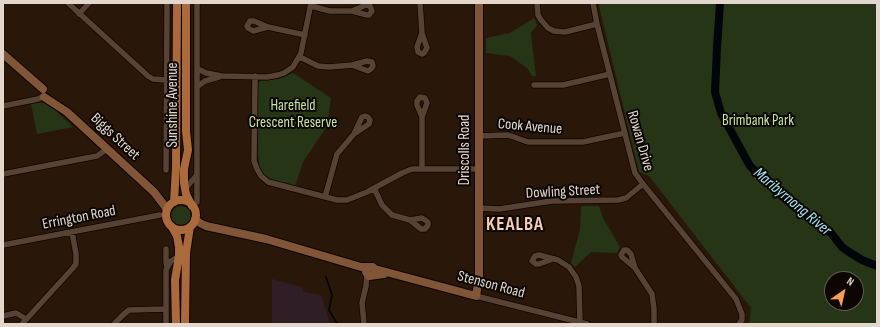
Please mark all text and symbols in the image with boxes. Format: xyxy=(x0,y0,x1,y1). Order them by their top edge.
street label: Sunshine Avenue xyxy=(164,62,182,148)
park label: Harefield Crescent Reserve xyxy=(249,97,337,132)
street label: Rowan Drive xyxy=(623,109,657,173)
street label: Biggs Street xyxy=(87,110,143,164)
park label: Brimbank Park xyxy=(722,112,794,130)
street label: Driscolls Road xyxy=(456,115,474,185)
street label: Cook Avenue xyxy=(497,115,563,139)
water label: Maribyrnong River xyxy=(749,164,835,240)
street label: Dowling Street xyxy=(525,181,601,203)
street label: Errington Road xyxy=(41,202,117,234)
district label: KEALBA xyxy=(486,214,544,236)
street label: Stenson Road xyxy=(455,267,527,303)
north arrow xyxy=(824,271,864,311)
text: N xyxy=(844,274,857,288)

